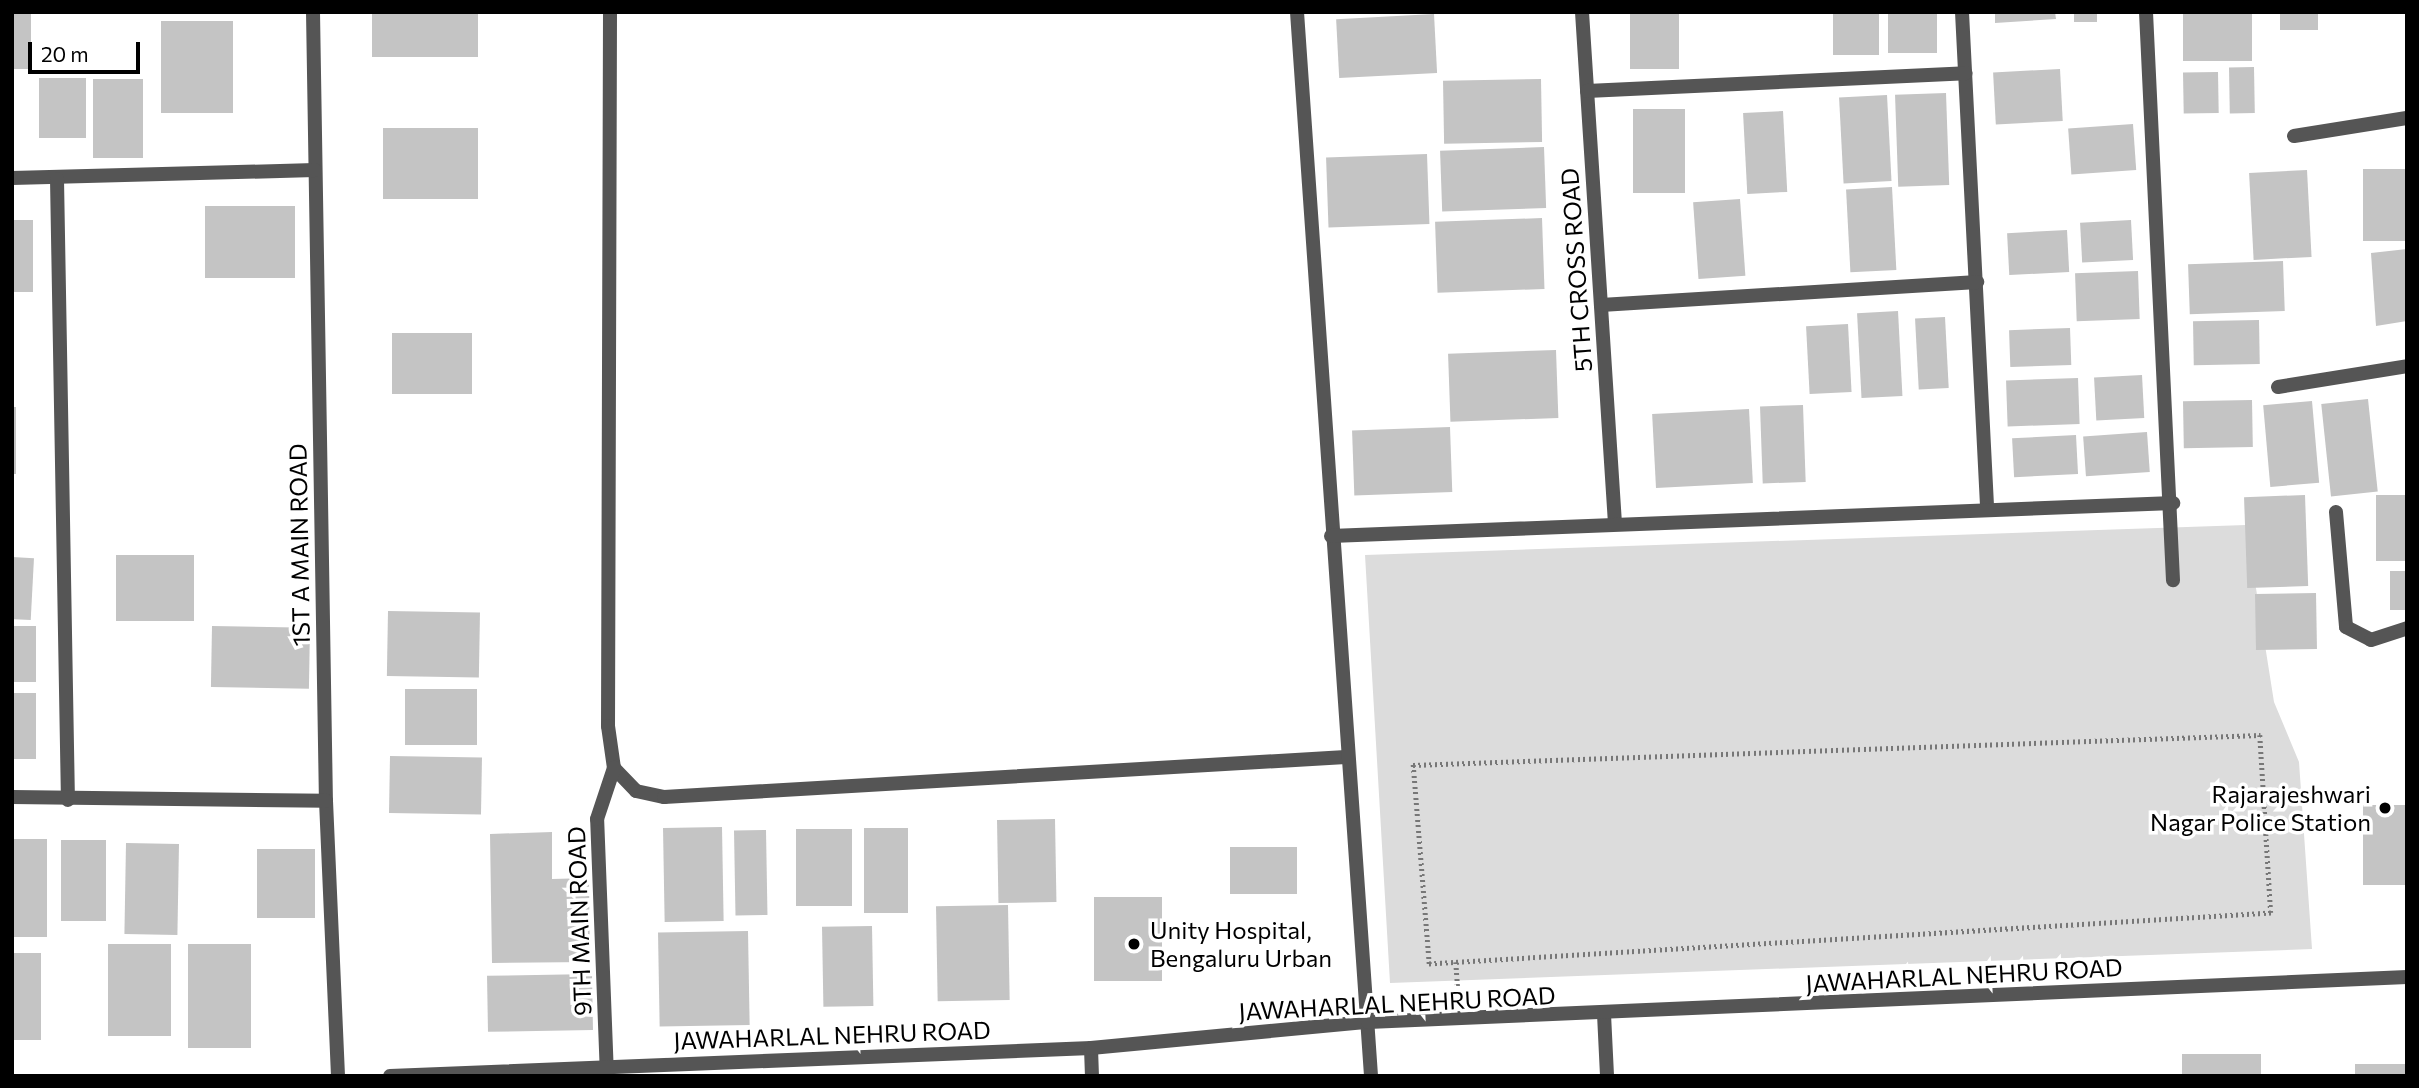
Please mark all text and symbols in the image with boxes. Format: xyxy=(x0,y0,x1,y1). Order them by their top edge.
scale bar xyxy=(32,28,144,72)
text: 20 m xyxy=(41,41,89,66)
street label: 5TH CROSS ROAD xyxy=(1555,167,1597,373)
street label: 1ST A MAIN ROAD xyxy=(283,443,315,647)
place label: Rajarajeshwari Nagar Police Station xyxy=(2150,780,2371,836)
marker: Rajarajeshwari Nagar Police Station xyxy=(2377,800,2393,816)
street label: 9TH MAIN ROAD xyxy=(561,826,597,1016)
place label: Unity Hospital, Bengaluru Urban xyxy=(1150,916,1332,972)
marker: Unity Hospital, Bengaluru Urban xyxy=(1124,934,1144,954)
street label: JAWAHARLAL NEHRU ROAD xyxy=(1805,952,2123,998)
street label: JAWAHARLAL NEHRU ROAD xyxy=(1238,980,1556,1026)
street label: JAWAHARLAL NEHRU ROAD xyxy=(673,1015,991,1055)

